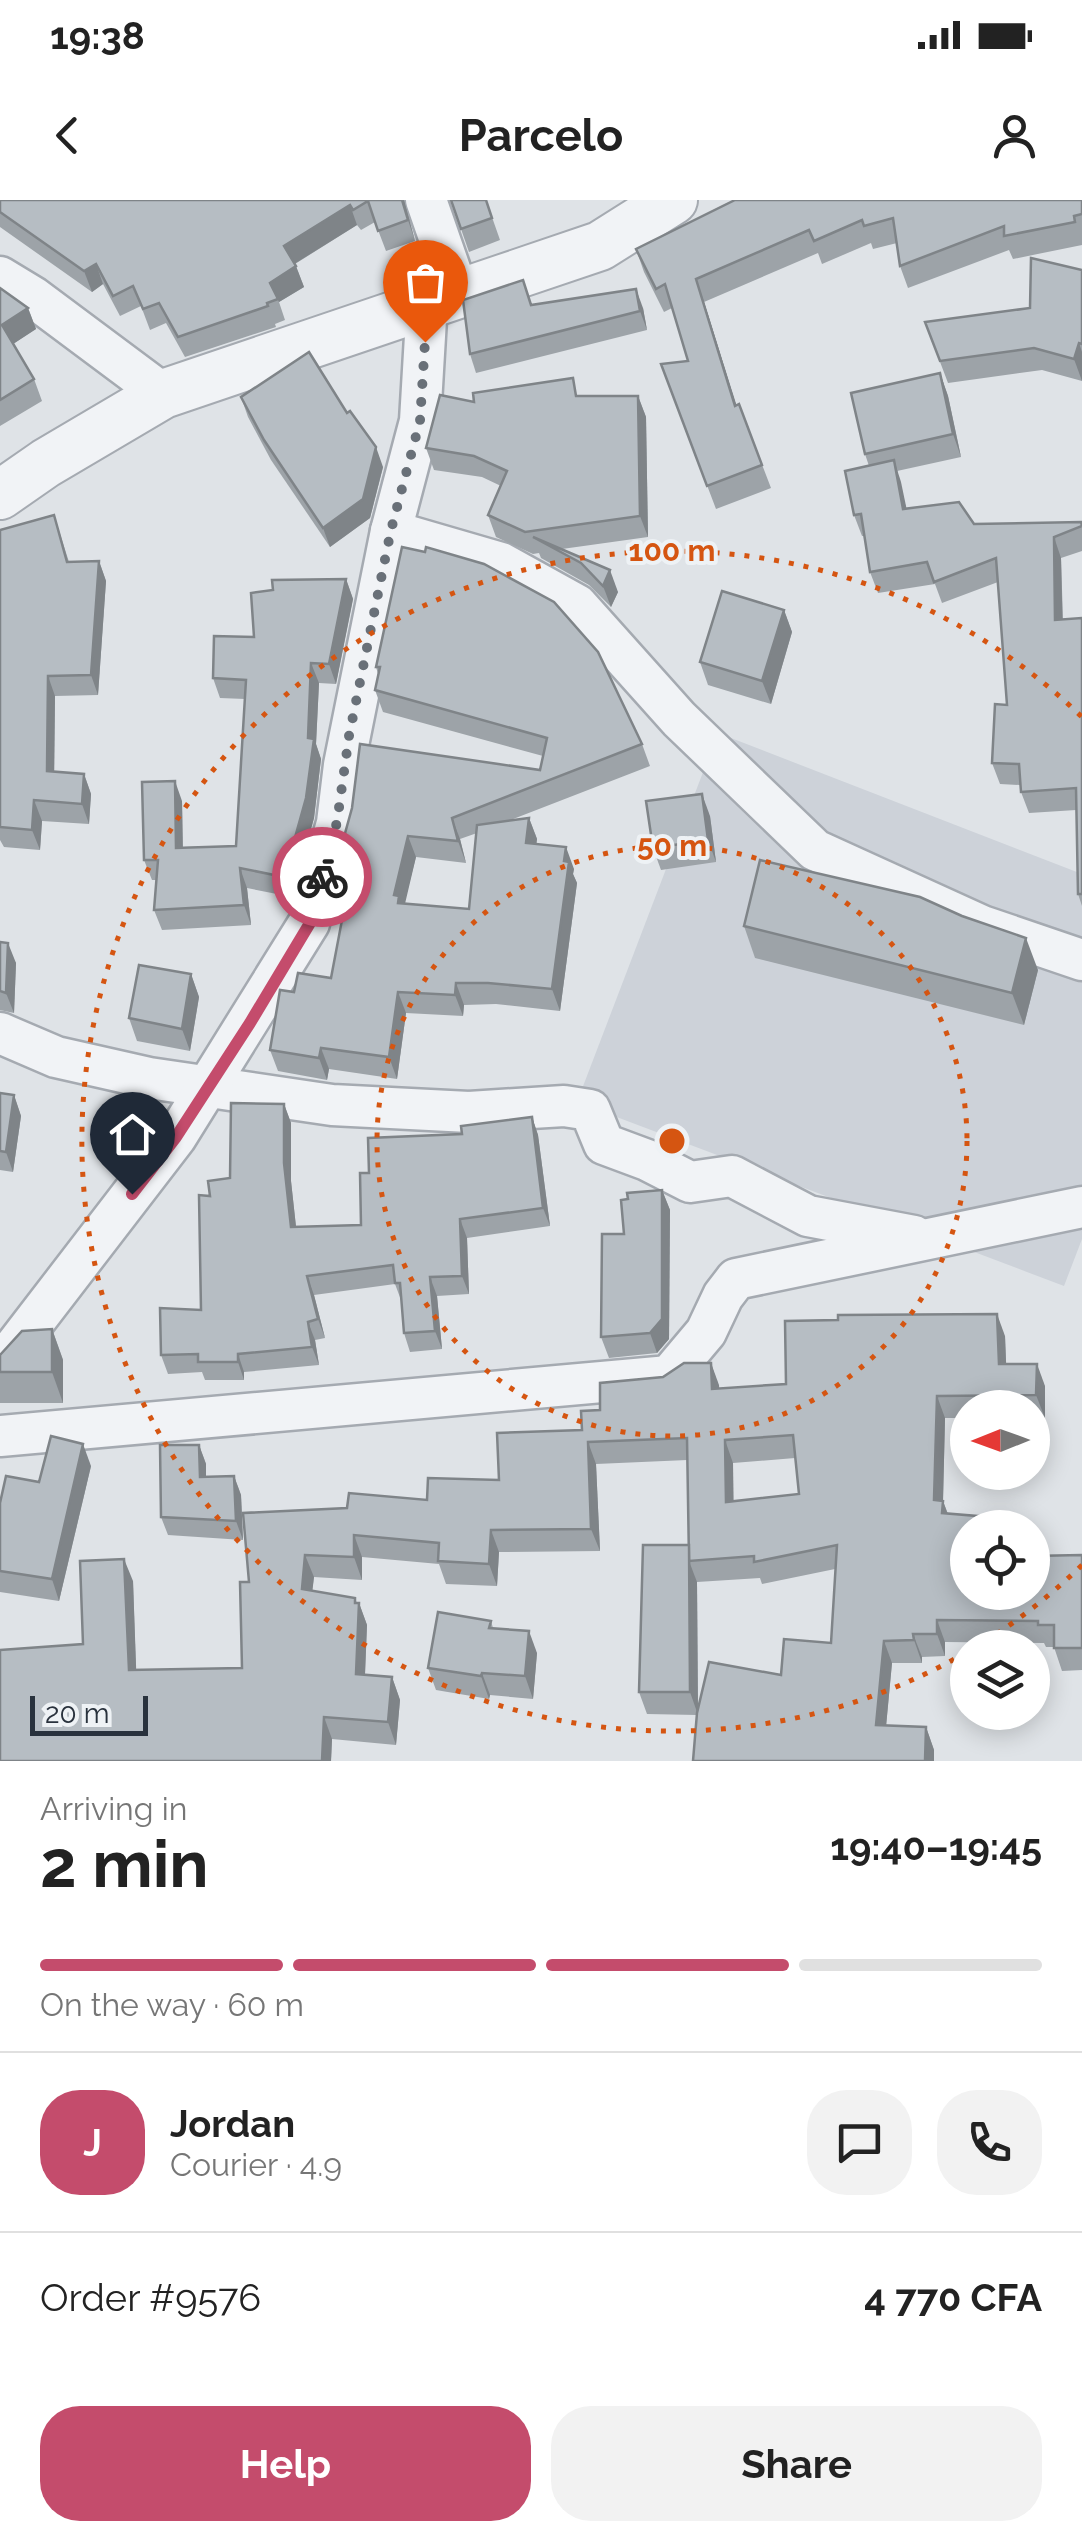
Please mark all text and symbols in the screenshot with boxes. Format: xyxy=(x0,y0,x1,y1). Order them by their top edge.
text: 19:38 xyxy=(50,13,145,58)
icon: back xyxy=(40,108,95,163)
icon: person xyxy=(987,108,1042,163)
text: Parcelo xyxy=(459,109,623,162)
pin xyxy=(383,240,468,343)
icon: bag xyxy=(398,255,453,310)
text: 100 m xyxy=(629,533,715,568)
courier xyxy=(272,827,372,927)
text: 50 m xyxy=(637,828,707,863)
icon: bike xyxy=(295,850,350,905)
pin xyxy=(90,1092,175,1195)
icon: home xyxy=(105,1107,160,1162)
centre of rings xyxy=(654,1123,690,1159)
north arrow xyxy=(950,1390,1050,1490)
map controls xyxy=(950,1390,1050,1730)
button: locate xyxy=(950,1510,1050,1610)
button: layers xyxy=(950,1630,1050,1730)
scale bar xyxy=(30,1691,148,1736)
text: 20 m xyxy=(45,1697,110,1730)
text: Arriving in xyxy=(40,1790,187,1827)
text: 19:40–19:45 xyxy=(830,1824,1042,1869)
text: 2 min xyxy=(40,1826,209,1902)
text: On the way · 60 m xyxy=(40,1986,304,2023)
button: chat xyxy=(807,2090,912,2195)
button: phone xyxy=(937,2090,1042,2195)
text: Jordan xyxy=(170,2101,295,2146)
text: J xyxy=(83,2120,102,2165)
text: Courier · 4.9 xyxy=(170,2146,342,2183)
text: Order #9576 xyxy=(40,2275,261,2320)
text: 4 770 CFA xyxy=(864,2275,1042,2320)
button: Help xyxy=(40,2406,531,2521)
button: Share xyxy=(551,2406,1042,2521)

